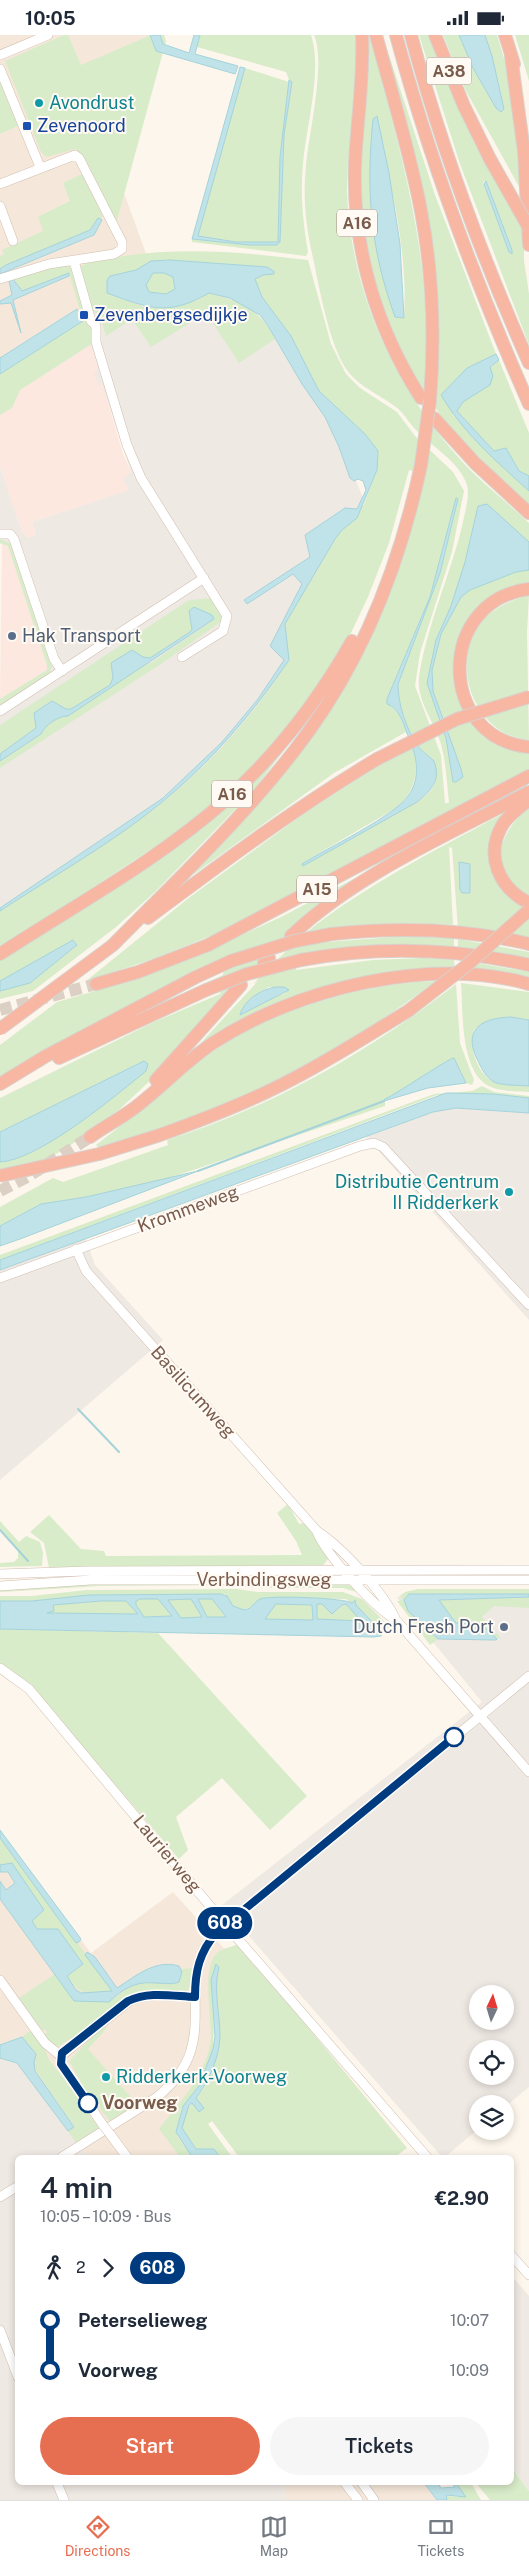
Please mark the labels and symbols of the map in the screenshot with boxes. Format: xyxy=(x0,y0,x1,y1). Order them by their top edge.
road number: A38 xyxy=(426,57,472,85)
place label: Avondrust xyxy=(49,92,134,113)
marker: Avondrust xyxy=(33,97,45,109)
place label: Zevenoord xyxy=(37,115,126,136)
marker: Zevenoord xyxy=(21,120,33,132)
road number: A16 xyxy=(337,209,377,237)
place label: Zevenbergsedijkje xyxy=(94,304,248,325)
marker: Zevenbergsedijkje xyxy=(78,309,90,321)
place label: Hak Transport xyxy=(22,625,141,646)
marker: Hak Transport xyxy=(6,630,18,642)
road number: A16 xyxy=(212,781,252,807)
road number: A15 xyxy=(297,876,337,903)
place label: Distributie Centrum II Ridderkerk xyxy=(335,1171,499,1213)
street label: Krommeweg xyxy=(135,1181,241,1236)
marker: Distributie Centrum II Ridderkerk xyxy=(503,1186,515,1198)
street label: Basilicumweg xyxy=(147,1341,240,1442)
street label: Verbindingsweg xyxy=(196,1569,332,1590)
place label: Dutch Fresh Port xyxy=(353,1616,494,1637)
marker: Dutch Fresh Port xyxy=(498,1621,510,1633)
unlabelled marker xyxy=(444,1727,464,1747)
street label: Laurierweg xyxy=(129,1811,206,1897)
line badge: 608 xyxy=(196,1907,254,1939)
north arrow xyxy=(469,1985,514,2030)
place label: Ridderkerk-Voorweg xyxy=(116,2066,287,2087)
marker: Ridderkerk-Voorweg xyxy=(100,2071,112,2083)
place label: Voorweg xyxy=(102,2092,178,2113)
marker: Voorweg xyxy=(78,2093,98,2113)

